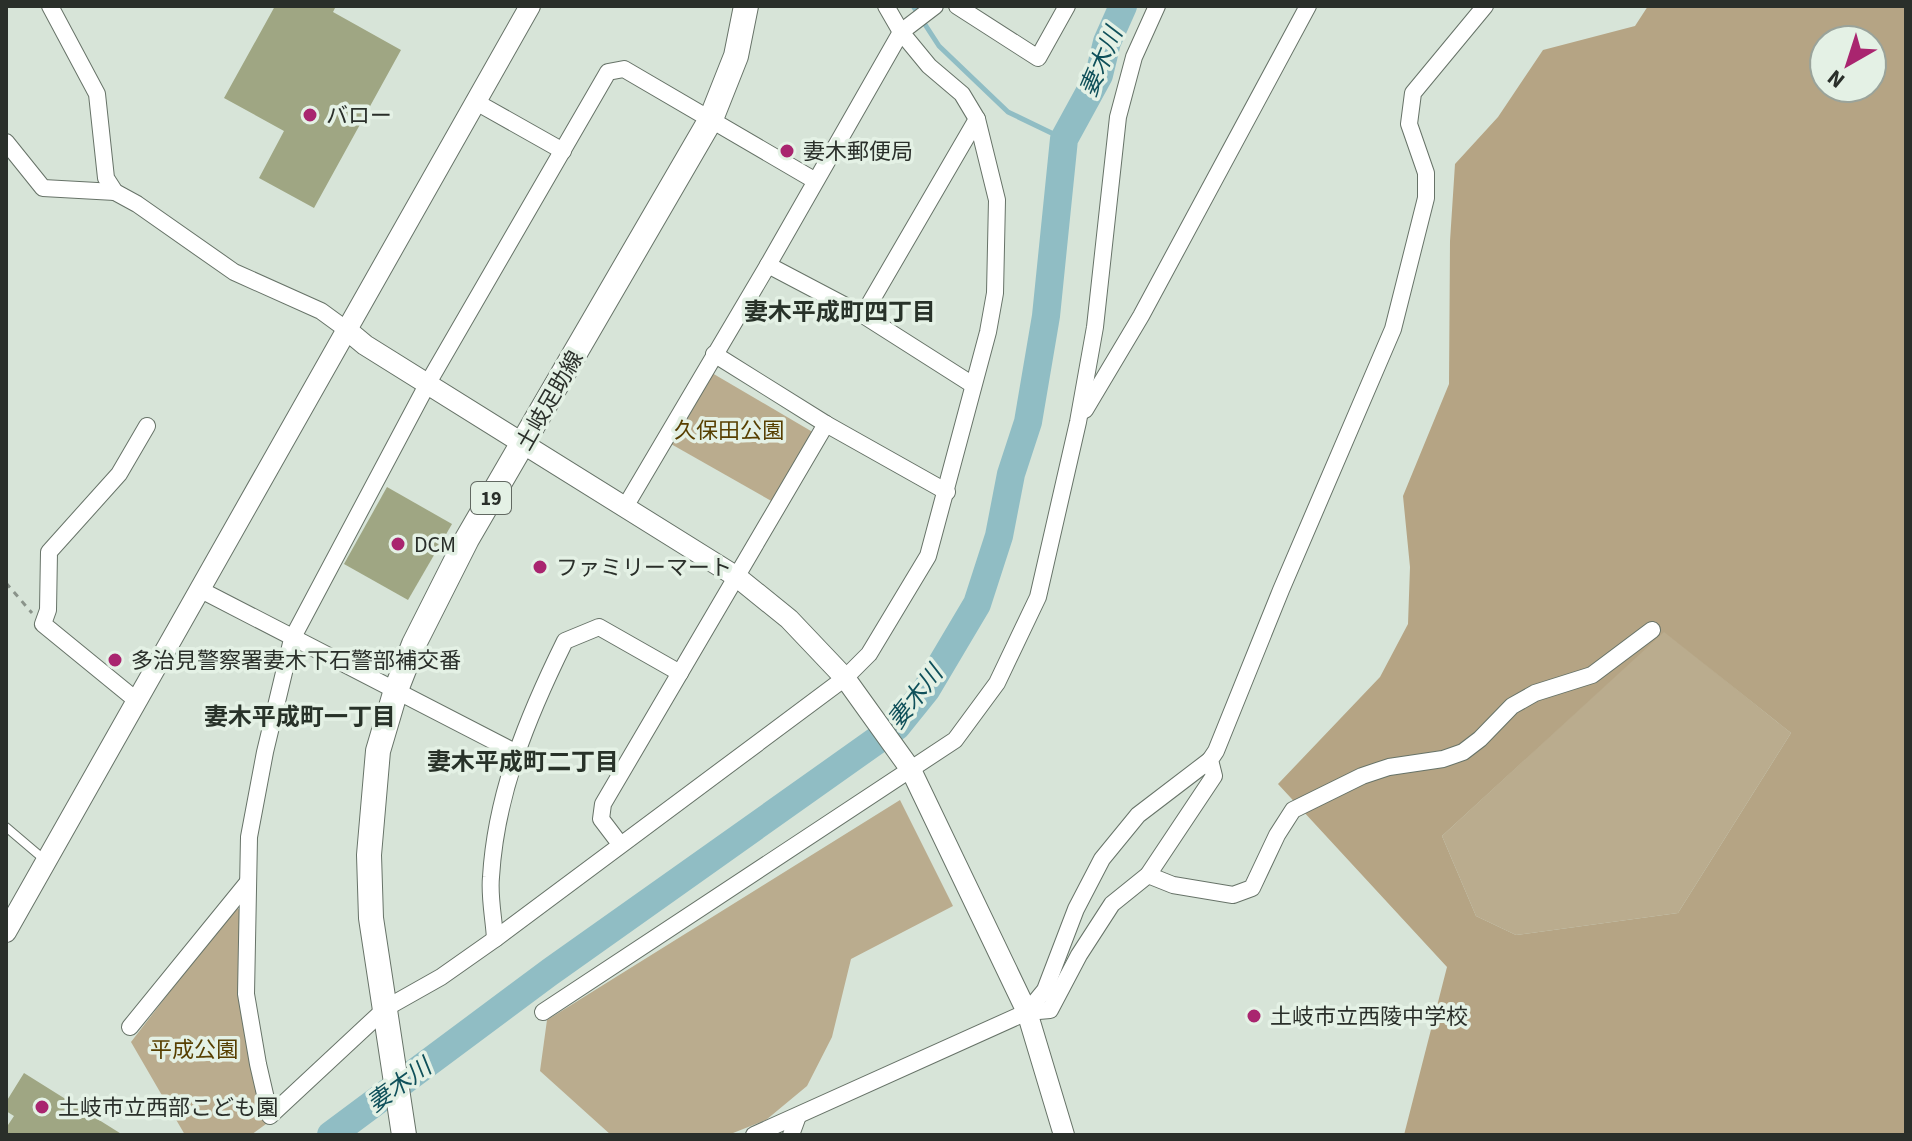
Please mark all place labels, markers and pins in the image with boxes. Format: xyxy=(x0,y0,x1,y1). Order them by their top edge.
place label: バロー xyxy=(326,100,392,132)
marker: バロー xyxy=(301,106,319,124)
place label: 妻木郵便局 xyxy=(803,136,913,168)
marker: 妻木郵便局 xyxy=(778,142,796,160)
place label: DCM xyxy=(414,529,456,561)
marker: DCM xyxy=(389,535,407,553)
place label: ファミリーマート xyxy=(556,552,732,584)
marker: ファミリーマート xyxy=(531,558,549,576)
place label: 多治見警察署妻木下石警部補交番 xyxy=(131,645,461,677)
marker: 多治見警察署妻木下石警部補交番 xyxy=(106,651,124,669)
place label: 土岐市立西陵中学校 xyxy=(1270,1001,1468,1033)
marker: 土岐市立西陵中学校 xyxy=(1245,1007,1263,1025)
place label: 土岐市立西部こども園 xyxy=(58,1092,278,1124)
marker: 土岐市立西部こども園 xyxy=(33,1098,51,1116)

